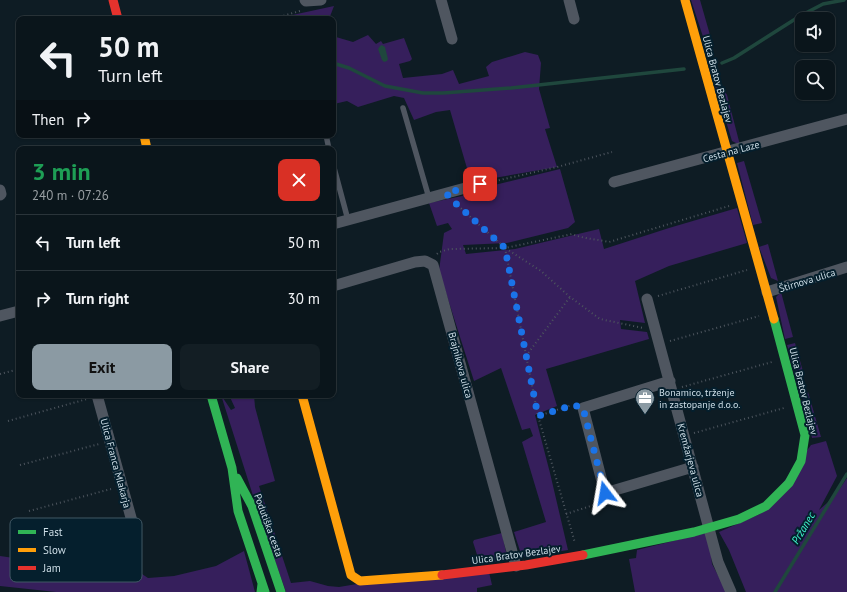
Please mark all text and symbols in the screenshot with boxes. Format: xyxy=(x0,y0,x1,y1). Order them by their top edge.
map controls xyxy=(795,12,835,100)
button: sound xyxy=(795,12,835,52)
text: 50 m xyxy=(98,28,159,65)
icon: left xyxy=(32,32,84,84)
street label: Ulica Bratov Bezlajev xyxy=(700,34,735,124)
button: search xyxy=(795,60,835,100)
text: Turn left xyxy=(98,64,163,87)
icon: right xyxy=(72,108,94,130)
text: Then xyxy=(32,110,64,129)
street label: Cesta na Laze xyxy=(701,138,761,165)
text: 3 min xyxy=(32,156,91,187)
button: close xyxy=(278,159,320,201)
pin xyxy=(463,167,497,201)
icon: arrive xyxy=(469,173,491,195)
text: 240 m · 07:26 xyxy=(32,187,109,204)
icon: left xyxy=(32,232,54,254)
text: Turn left xyxy=(66,233,120,252)
text: 50 m xyxy=(287,233,320,252)
street label: Štirnova ulica xyxy=(777,266,837,295)
icon: right xyxy=(32,288,54,310)
text: Turn right xyxy=(66,289,129,308)
text: 30 m xyxy=(287,289,320,308)
street label: Brajnikova ulica xyxy=(445,331,476,400)
button: Exit xyxy=(32,344,172,390)
button: Share xyxy=(180,344,320,390)
street label: Ulica Bratov Bezlajev xyxy=(786,346,821,436)
place label: Bonamico, trženje in zastopanje d.o.o. xyxy=(659,386,740,411)
office icon: Bonamico, trženje in zastopanje d.o.o. xyxy=(634,387,656,415)
street label: Ulica Franca Mlakarja xyxy=(97,417,134,509)
street label: Kremžarjeva ulica xyxy=(674,422,707,498)
position arrow xyxy=(584,472,626,514)
street label: Podutiška cesta xyxy=(251,492,286,558)
water label: Pržanec xyxy=(788,509,818,547)
legend xyxy=(10,518,142,582)
text: Fast xyxy=(43,525,63,539)
street label: Ulica Bratov Bezlajev xyxy=(471,542,562,567)
text: Slow xyxy=(43,543,66,557)
text: Jam xyxy=(42,561,61,575)

